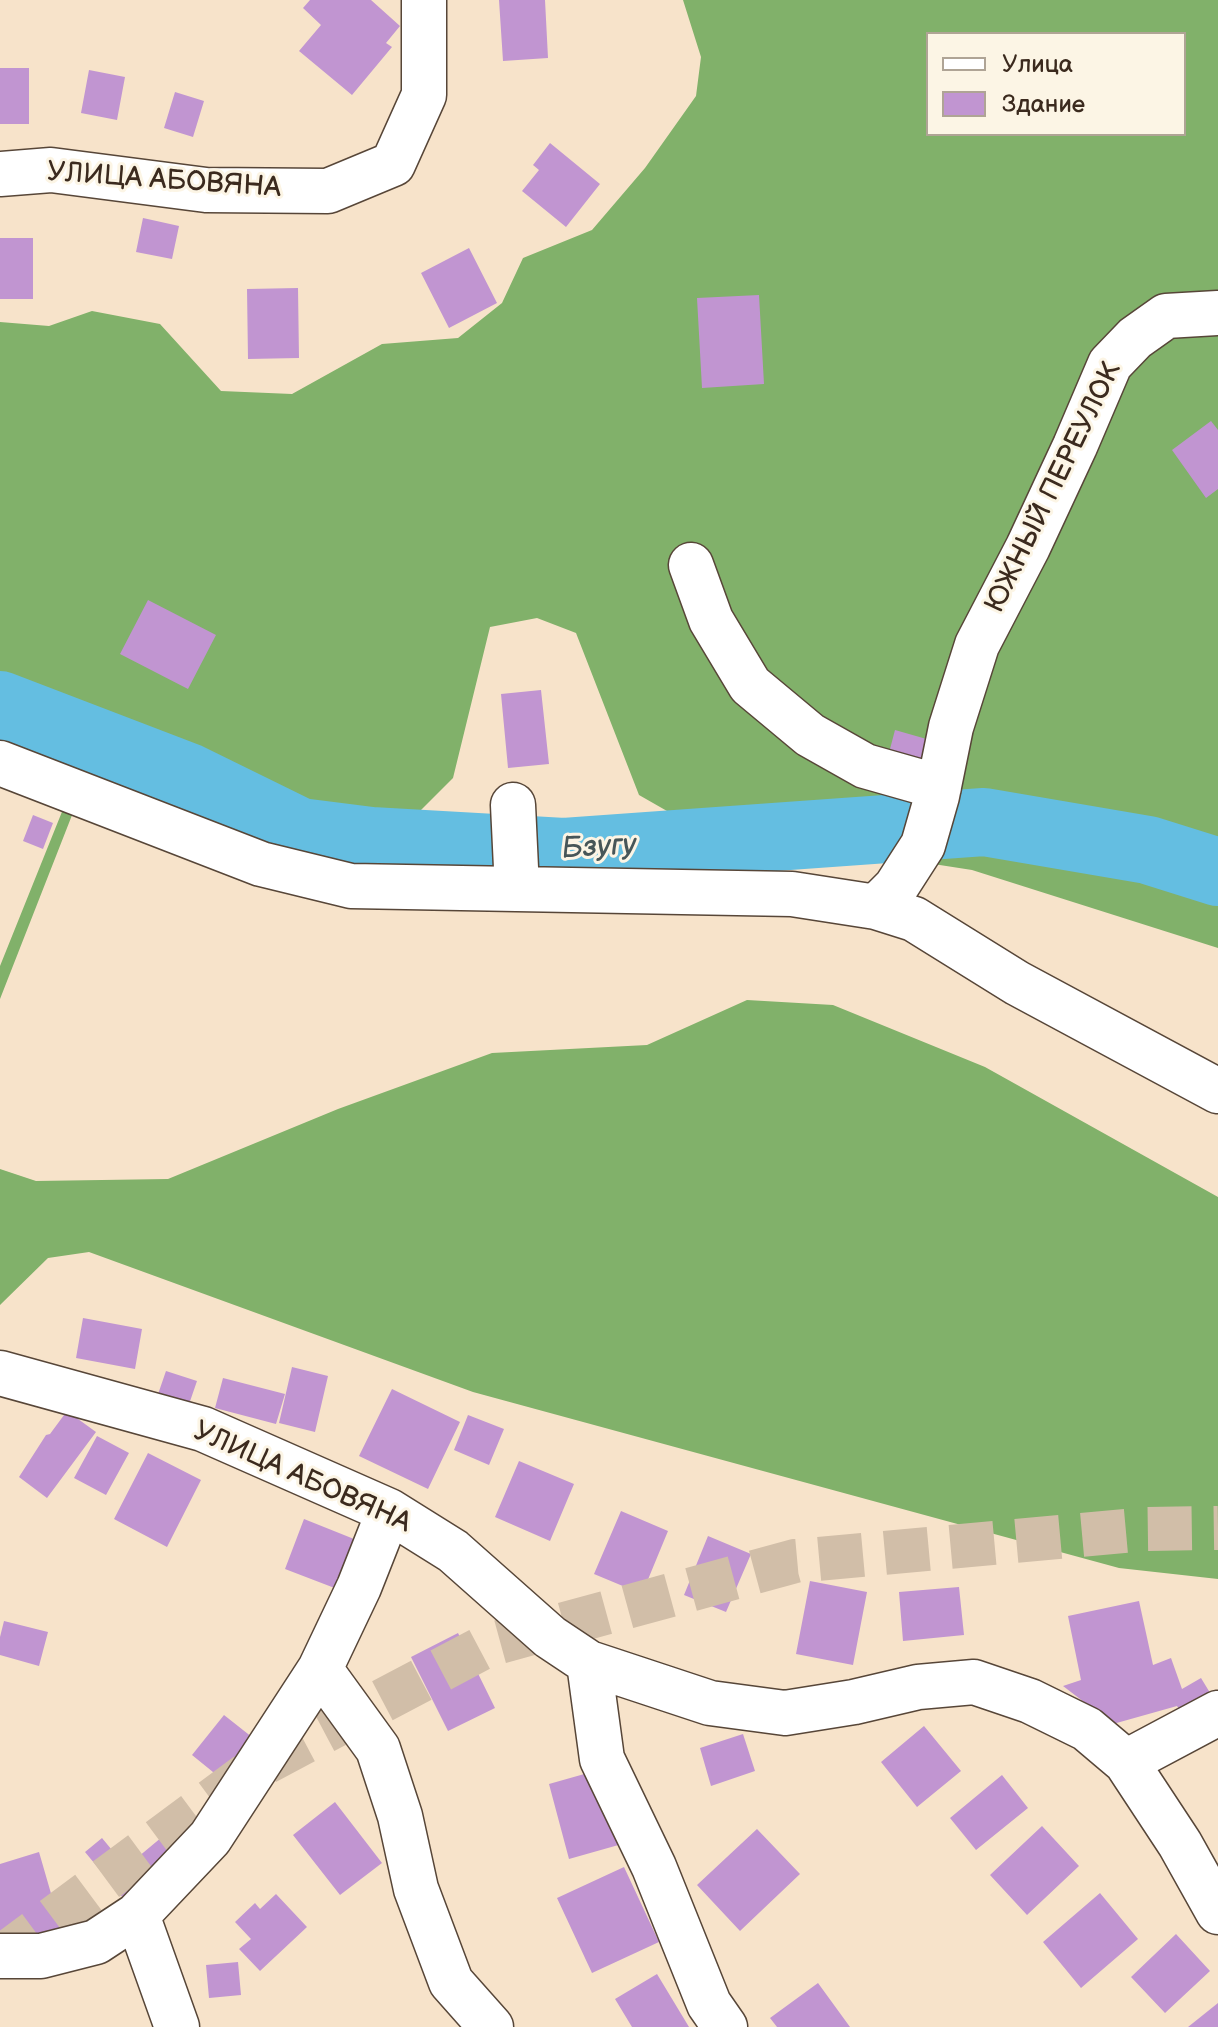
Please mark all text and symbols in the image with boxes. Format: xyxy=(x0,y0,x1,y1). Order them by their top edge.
legend xyxy=(926,32,1186,136)
text: Улица xyxy=(1002,50,1073,79)
text: Здание xyxy=(1002,90,1085,119)
street label: УЛИЦА АБОВЯНА xyxy=(46,156,282,206)
street label: ЮЖНЫЙ ПЕРЕУЛОК xyxy=(979,357,1129,619)
water label: Бзугу xyxy=(561,828,637,868)
street label: УЛИЦА АБОВЯНА xyxy=(188,1415,416,1541)

